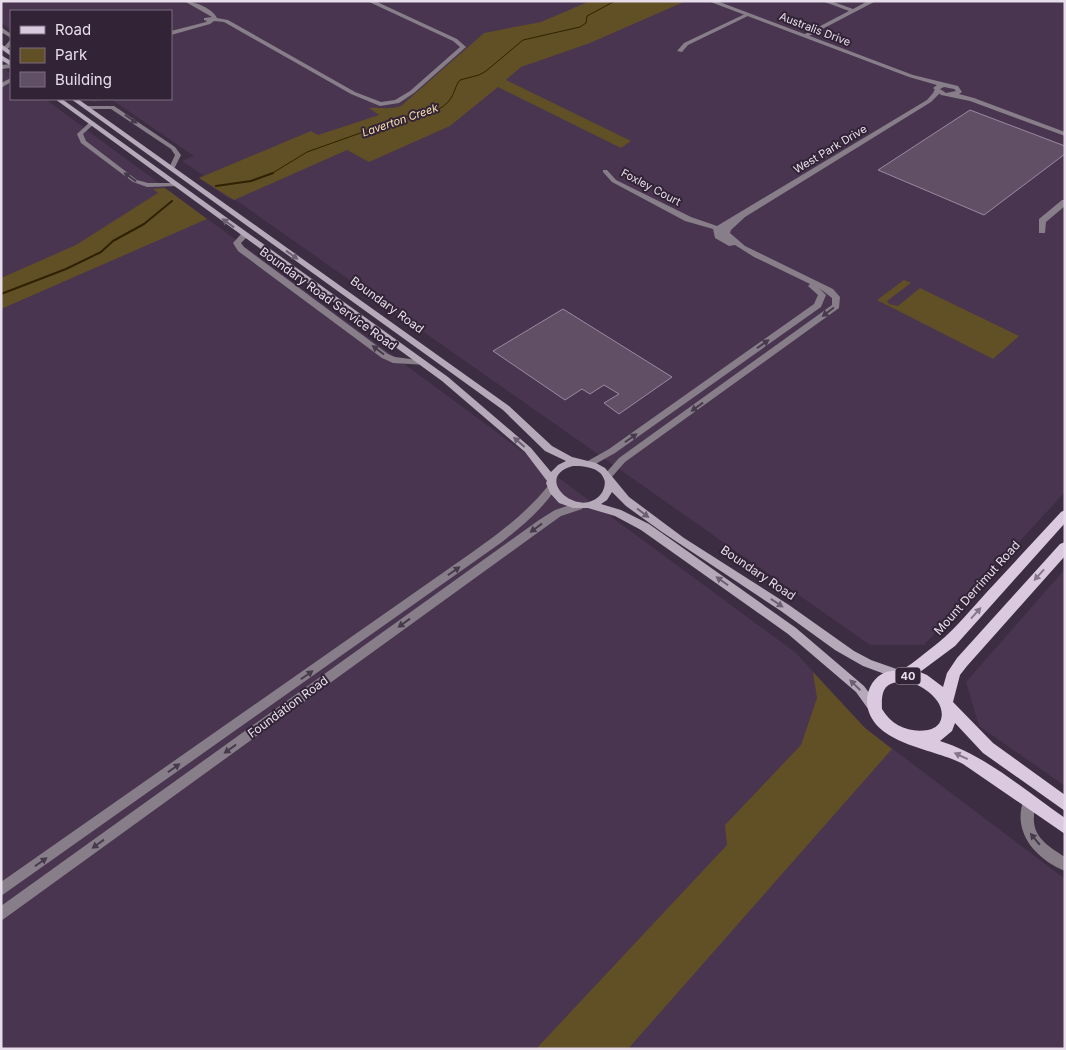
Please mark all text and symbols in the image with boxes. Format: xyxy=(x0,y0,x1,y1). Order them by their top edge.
street label: Australis Drive xyxy=(777,9,853,49)
legend xyxy=(10,10,172,100)
text: Road xyxy=(55,20,91,39)
text: Park xyxy=(55,45,88,64)
text: Building xyxy=(55,70,112,89)
water label: Laverton Creek xyxy=(360,100,441,140)
one-way arrow xyxy=(124,114,138,124)
street label: West Park Drive xyxy=(791,122,869,176)
street label: Foxley Court xyxy=(619,165,684,209)
one-way arrow xyxy=(123,172,137,182)
one-way arrow xyxy=(222,217,235,228)
street label: Boundary Road Service Road xyxy=(257,244,399,354)
one-way arrow xyxy=(285,250,299,260)
street label: Boundary Road xyxy=(348,274,426,336)
one-way arrow xyxy=(821,307,835,317)
one-way arrow xyxy=(756,339,770,349)
one-way arrow xyxy=(371,345,384,355)
one-way arrow xyxy=(690,402,703,412)
one-way arrow xyxy=(624,433,637,443)
one-way arrow xyxy=(514,436,526,448)
one-way arrow xyxy=(636,507,649,518)
one-way arrow xyxy=(529,523,543,533)
street label: Mount Derrimut Road xyxy=(930,538,1023,638)
street label: Boundary Road xyxy=(718,542,799,603)
one-way arrow xyxy=(447,566,461,576)
one-way arrow xyxy=(1034,569,1045,582)
one-way arrow xyxy=(715,576,729,586)
one-way arrow xyxy=(771,598,784,608)
one-way arrow xyxy=(970,607,982,619)
one-way arrow xyxy=(397,618,411,628)
road number: 40 xyxy=(896,668,920,684)
one-way arrow xyxy=(300,670,314,680)
street label: Foundation Road xyxy=(245,672,331,741)
one-way arrow xyxy=(849,679,861,691)
one-way arrow xyxy=(223,744,237,754)
one-way arrow xyxy=(954,751,968,759)
one-way arrow xyxy=(167,763,181,773)
one-way arrow xyxy=(1029,832,1040,845)
one-way arrow xyxy=(91,839,105,849)
one-way arrow xyxy=(34,857,48,867)

